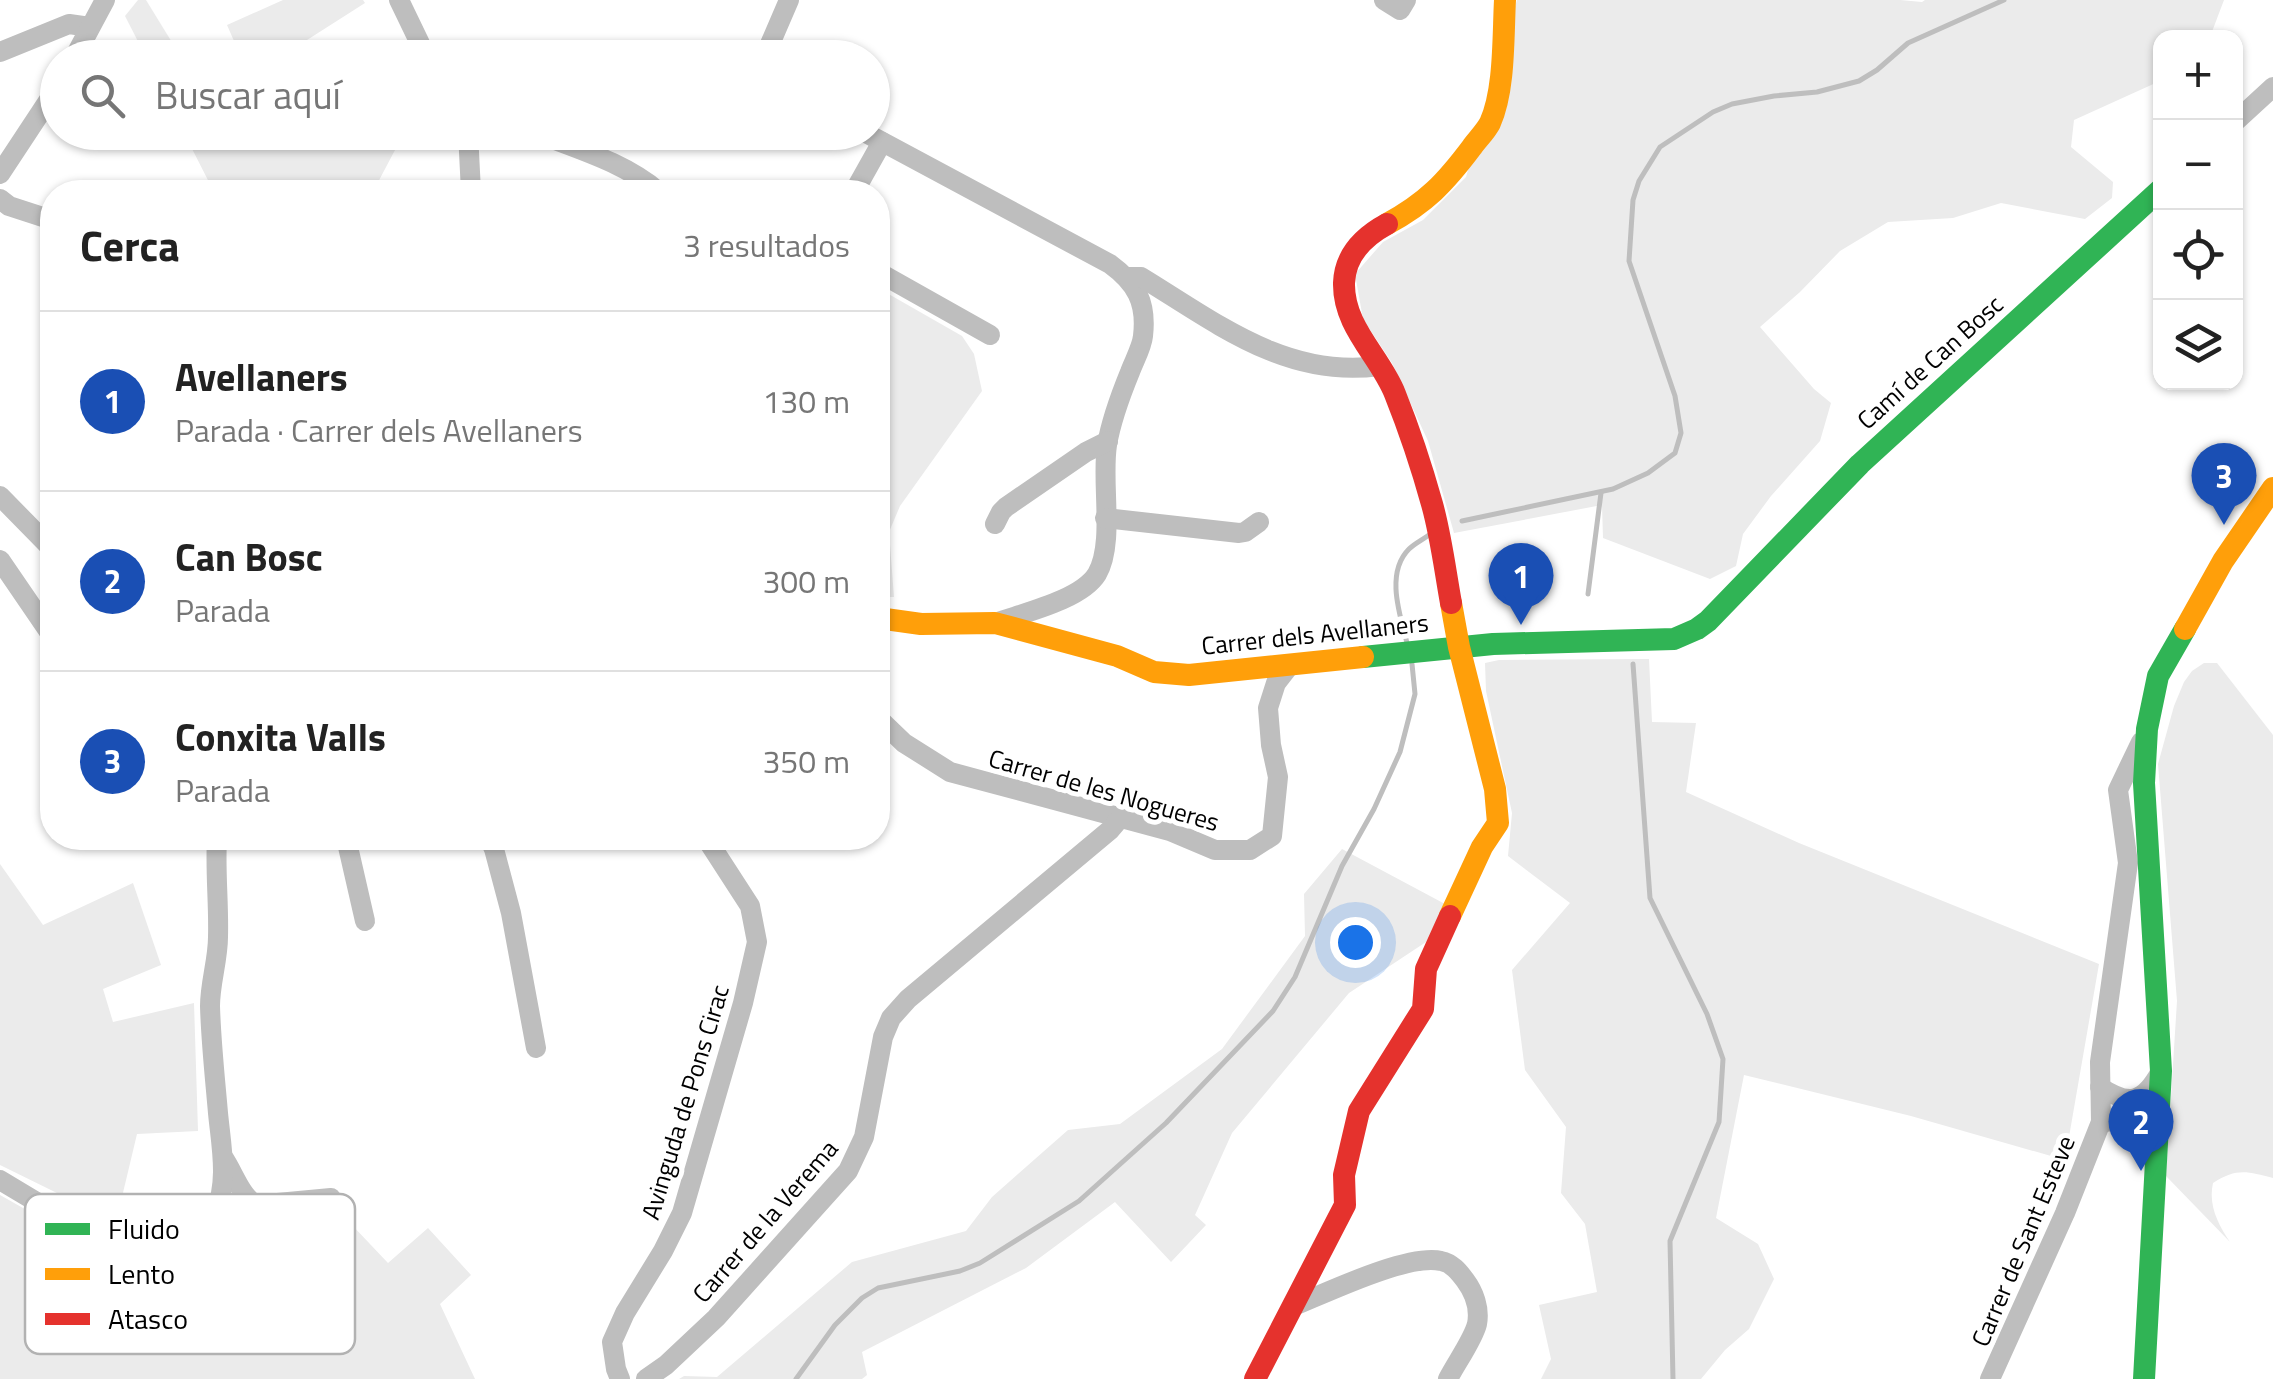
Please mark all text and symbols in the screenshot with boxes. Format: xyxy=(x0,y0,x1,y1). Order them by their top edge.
map controls xyxy=(2153,30,2243,390)
button: + xyxy=(2153,30,2243,120)
search box xyxy=(40,40,890,150)
text: Buscar aquí xyxy=(155,66,341,124)
icon: search xyxy=(75,68,130,123)
button: − xyxy=(2153,120,2243,210)
button: locate xyxy=(2153,210,2243,300)
text: Cerca xyxy=(80,213,180,277)
text: 3 resultados xyxy=(683,221,850,269)
street label: Camí de Can Bosc xyxy=(1848,286,2012,438)
button: layers xyxy=(2153,300,2243,390)
text: Avellaners xyxy=(175,348,348,406)
text: 1 xyxy=(104,377,121,425)
text: 130 m xyxy=(762,377,850,425)
text: Parada · Carrer dels Avellaners xyxy=(175,406,583,454)
pin: 3 xyxy=(2192,442,2256,525)
text: Can Bosc xyxy=(175,528,323,586)
pin: 1 xyxy=(1488,542,1554,625)
text: 2 xyxy=(104,557,121,605)
text: 300 m xyxy=(762,557,850,605)
text: Parada xyxy=(175,586,270,634)
street label: Carrer dels Avellaners xyxy=(1200,603,1430,665)
text: Conxita Valls xyxy=(175,708,386,766)
text: 3 xyxy=(104,737,121,785)
text: 350 m xyxy=(762,737,850,785)
street label: Carrer de les Nogueres xyxy=(984,739,1224,841)
text: Parada xyxy=(175,766,270,814)
your location xyxy=(1330,917,1381,968)
street label: Avinguda de Pons Cirac xyxy=(631,980,739,1224)
pin: 2 xyxy=(2108,1088,2174,1171)
street label: Carrer de la Verema xyxy=(683,1130,847,1311)
street label: Carrer de Sant Esteve xyxy=(1961,1130,2085,1352)
legend xyxy=(25,1194,355,1354)
text: Fluido xyxy=(108,1207,180,1250)
text: Lento xyxy=(108,1252,175,1295)
text: Atasco xyxy=(108,1297,188,1340)

